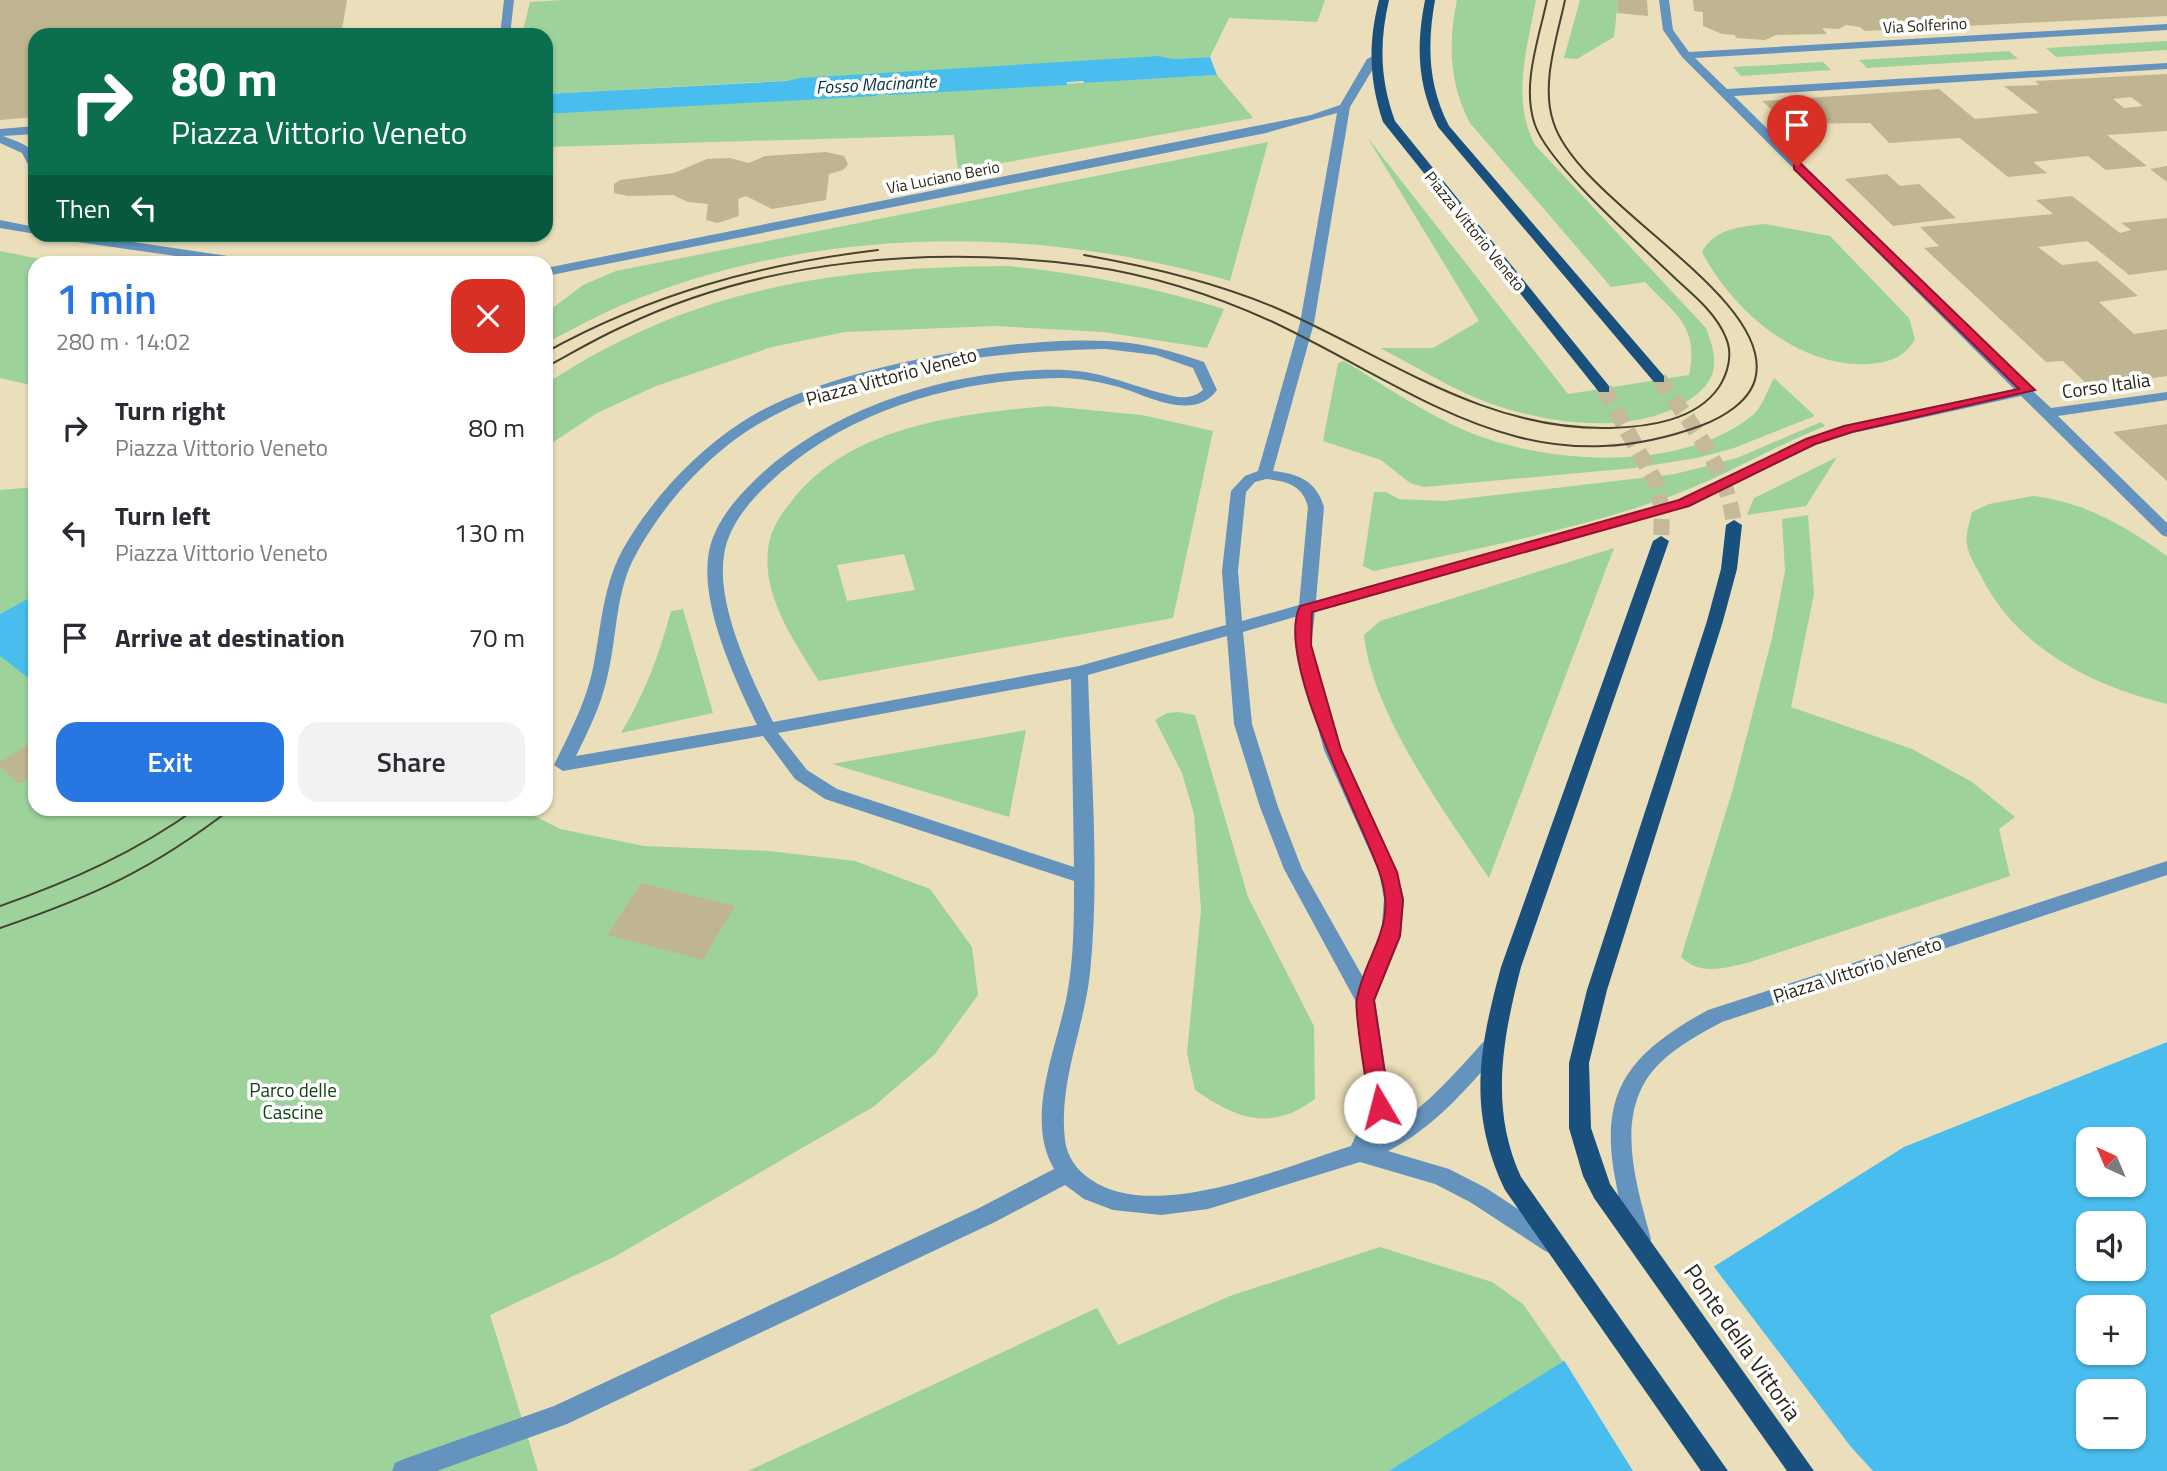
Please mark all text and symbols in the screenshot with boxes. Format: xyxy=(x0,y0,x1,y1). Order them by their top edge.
street label: Via Solferino xyxy=(1882,11,1968,39)
text: 80 m xyxy=(171,40,278,115)
icon: right xyxy=(56,56,147,147)
water label: Fosso Macinante xyxy=(815,67,939,101)
pin xyxy=(1767,95,1827,167)
icon: arrive xyxy=(1778,106,1816,144)
text: Piazza Vittorio Veneto xyxy=(171,108,467,156)
street label: Via Luciano Berio xyxy=(884,154,1002,200)
street label: Piazza Vittorio Veneto xyxy=(1419,166,1531,296)
text: Then xyxy=(56,189,111,228)
icon: left xyxy=(125,189,163,227)
text: 1 min xyxy=(56,266,157,330)
button: close xyxy=(451,279,525,353)
text: 280 m · 14:02 xyxy=(56,324,191,359)
street label: Piazza Vittorio Veneto xyxy=(802,339,980,413)
street label: Corso Italia xyxy=(2060,364,2152,406)
text: Turn right xyxy=(115,391,226,430)
text: 80 m xyxy=(468,408,525,447)
icon: right xyxy=(56,409,94,447)
text: Piazza Vittorio Veneto xyxy=(115,430,328,465)
text: Turn left xyxy=(115,496,210,535)
text: 130 m xyxy=(454,513,525,552)
icon: left xyxy=(56,514,94,552)
text: Piazza Vittorio Veneto xyxy=(115,535,328,570)
text: Arrive at destination xyxy=(115,618,345,657)
text: 70 m xyxy=(468,618,525,657)
icon: arrive xyxy=(56,619,94,657)
button: Exit xyxy=(56,722,284,802)
button: Share xyxy=(298,722,525,802)
street label: Piazza Vittorio Veneto xyxy=(1769,928,1945,1010)
position arrow xyxy=(1343,1070,1417,1144)
park label: Parco delle Cascine xyxy=(249,1075,337,1126)
north arrow xyxy=(2076,1127,2146,1197)
map controls xyxy=(2076,1127,2146,1449)
button: sound xyxy=(2076,1211,2146,1281)
street label: Ponte della Vittoria xyxy=(1676,1256,1811,1428)
button: + xyxy=(2076,1295,2146,1365)
button: − xyxy=(2076,1379,2146,1449)

